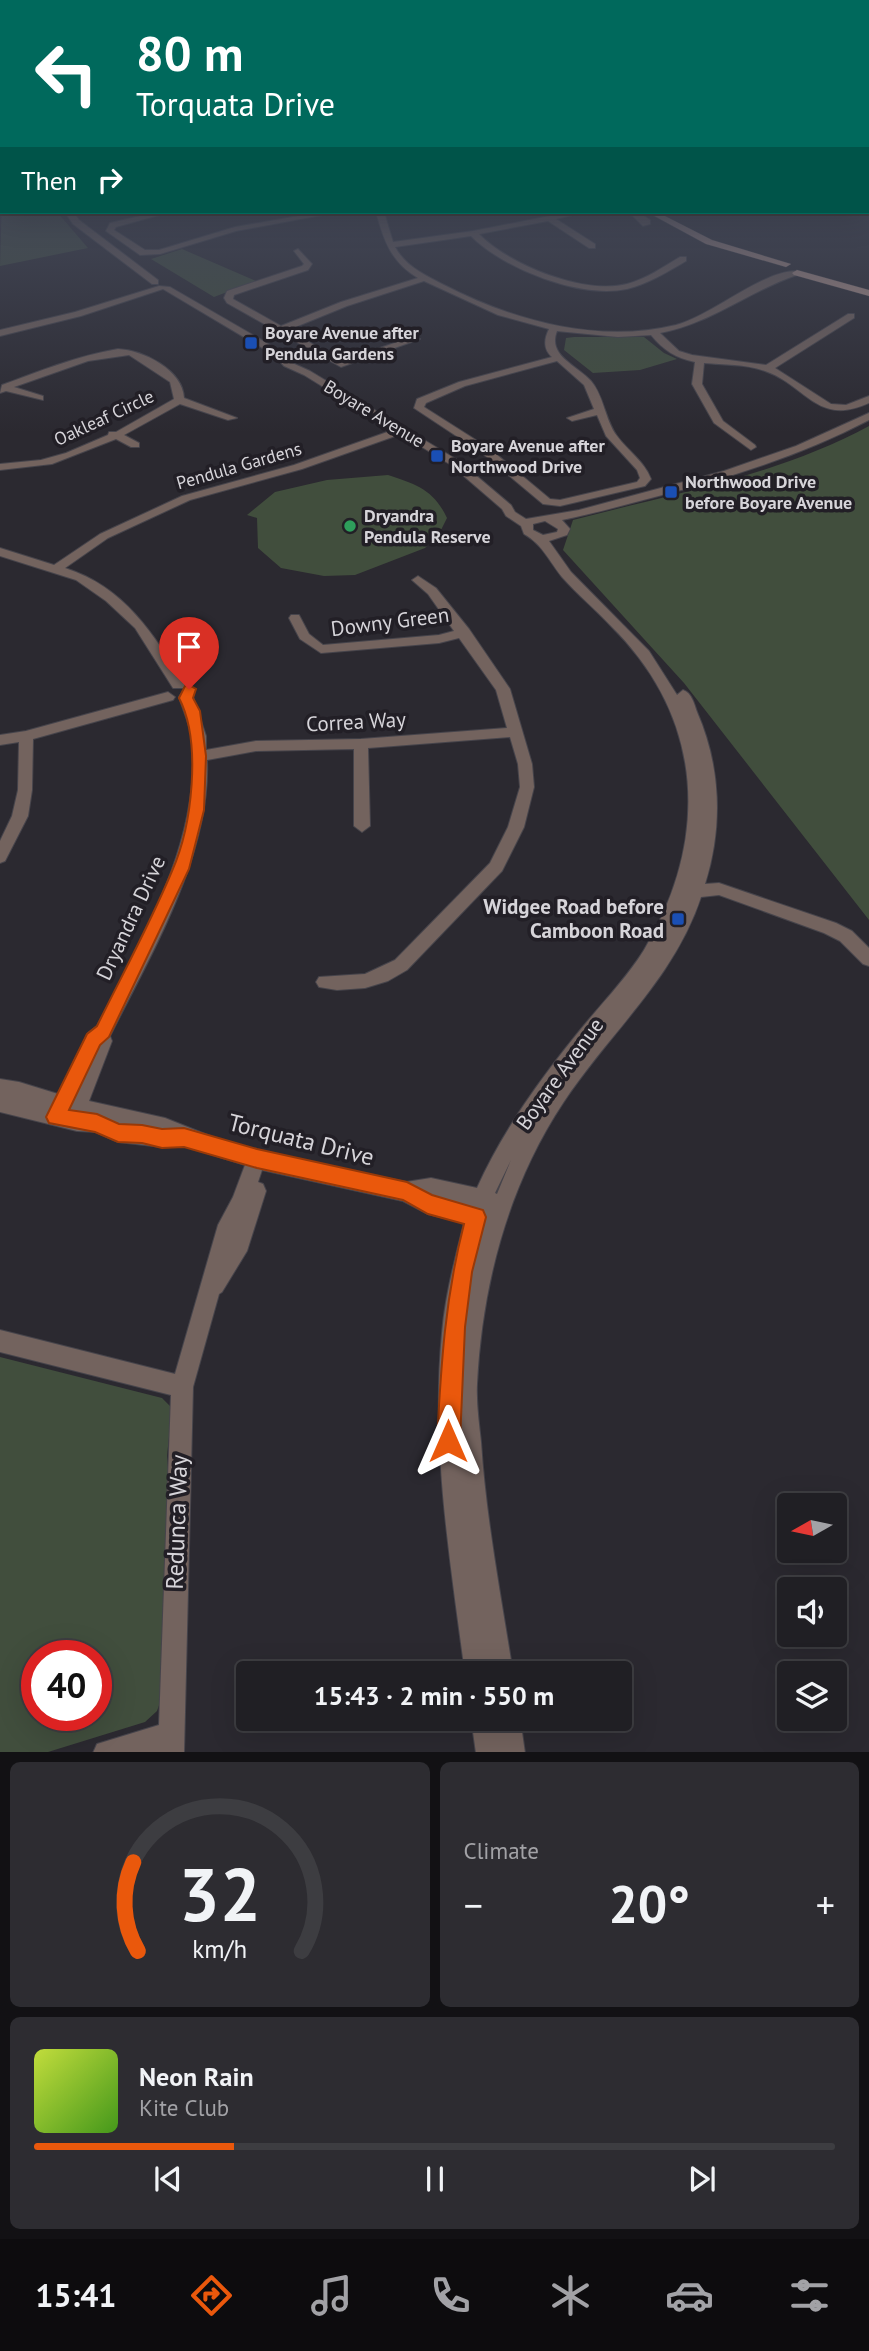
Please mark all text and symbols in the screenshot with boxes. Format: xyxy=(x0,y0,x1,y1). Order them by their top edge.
text: 80 m xyxy=(136,21,243,85)
icon: left xyxy=(21,28,112,119)
text: Torquata Drive xyxy=(136,83,335,125)
icon: right xyxy=(91,161,129,199)
text: Then xyxy=(21,164,77,197)
place label: Boyare Avenue after Pendula Gardens xyxy=(265,321,420,365)
marker: Boyare Avenue after Pendula Gardens xyxy=(243,335,259,351)
street label: Boyare Avenue xyxy=(320,375,429,453)
street label: Oakleaf Circle xyxy=(50,384,157,451)
place label: Boyare Avenue after Northwood Drive xyxy=(451,434,606,478)
street label: Pendula Gardens xyxy=(174,437,304,494)
marker: Boyare Avenue after Northwood Drive xyxy=(429,448,445,464)
place label: Northwood Drive before Boyare Avenue xyxy=(685,470,852,514)
marker: Northwood Drive before Boyare Avenue xyxy=(663,484,679,500)
place label: Dryandra Pendula Reserve xyxy=(364,504,491,548)
marker: Dryandra Pendula Reserve xyxy=(342,518,358,534)
street label: Downy Green xyxy=(329,601,451,642)
pin xyxy=(159,617,219,689)
icon: arrive xyxy=(170,628,208,666)
street label: Correa Way xyxy=(305,705,407,738)
street label: Dryandra Drive xyxy=(90,851,171,984)
place label: Widgee Road before Camboon Road xyxy=(483,893,664,944)
marker: Widgee Road before Camboon Road xyxy=(670,911,686,927)
street label: Boyare Avenue xyxy=(510,1012,609,1135)
street label: Torquata Drive xyxy=(225,1106,377,1173)
position arrow xyxy=(411,1404,485,1478)
street label: Redunca Way xyxy=(159,1454,194,1590)
north arrow xyxy=(777,1493,847,1563)
map controls xyxy=(777,1493,847,1731)
button: sound xyxy=(777,1577,847,1647)
speed limit sign: 40 xyxy=(21,1640,112,1731)
button: layers xyxy=(777,1661,847,1731)
text: 15:43 · 2 min · 550 m xyxy=(314,1679,554,1712)
text: Climate xyxy=(464,1836,539,1865)
text: 32 xyxy=(178,1847,261,1941)
text: 20° xyxy=(608,1870,690,1937)
text: − xyxy=(464,1880,483,1929)
text: + xyxy=(816,1880,835,1929)
text: km/h xyxy=(192,1932,247,1964)
text: Neon Rain xyxy=(139,2060,254,2093)
text: Kite Club xyxy=(139,2093,229,2122)
icon: previous xyxy=(149,2160,187,2198)
icon: pause xyxy=(416,2160,454,2198)
icon: next xyxy=(683,2160,721,2198)
icon: directions xyxy=(187,2271,236,2320)
icon: music xyxy=(307,2271,356,2320)
icon: phone xyxy=(426,2271,475,2320)
icon: climate xyxy=(546,2271,595,2320)
icon: car xyxy=(665,2271,714,2320)
icon: filters xyxy=(785,2271,834,2320)
text: 15:41 xyxy=(35,2274,116,2316)

